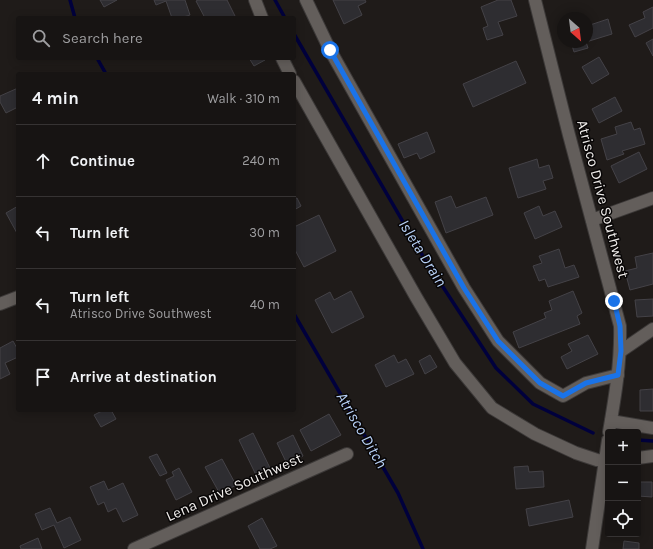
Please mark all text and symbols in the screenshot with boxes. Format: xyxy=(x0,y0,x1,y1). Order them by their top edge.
north arrow xyxy=(557,12,593,48)
search box xyxy=(16,16,296,60)
icon: search xyxy=(30,27,52,49)
text: Search here xyxy=(62,29,143,47)
route start xyxy=(321,41,339,59)
text: 4 min xyxy=(32,88,79,108)
text: Walk · 310 m xyxy=(207,91,280,106)
street label: Atrisco Drive Southwest xyxy=(573,118,633,281)
icon: ahead xyxy=(32,150,54,172)
text: Continue xyxy=(70,152,135,170)
text: 240 m xyxy=(242,153,280,168)
water label: Isleta Drain xyxy=(395,216,451,290)
icon: left xyxy=(32,222,54,244)
text: Turn left xyxy=(70,224,129,242)
text: 30 m xyxy=(249,225,280,240)
text: Turn left xyxy=(70,288,129,306)
route end xyxy=(605,292,623,310)
icon: left xyxy=(32,294,54,316)
text: 40 m xyxy=(250,297,280,312)
text: Atrisco Drive Southwest xyxy=(70,306,212,321)
icon: arrive xyxy=(32,366,54,388)
text: Arrive at destination xyxy=(70,368,217,386)
water label: Atrisco Ditch xyxy=(333,388,391,472)
map controls xyxy=(605,429,641,537)
button: + xyxy=(605,429,641,465)
street label: Lena Drive Southwest xyxy=(163,449,305,525)
button: − xyxy=(605,465,641,501)
button: locate xyxy=(605,501,641,537)

